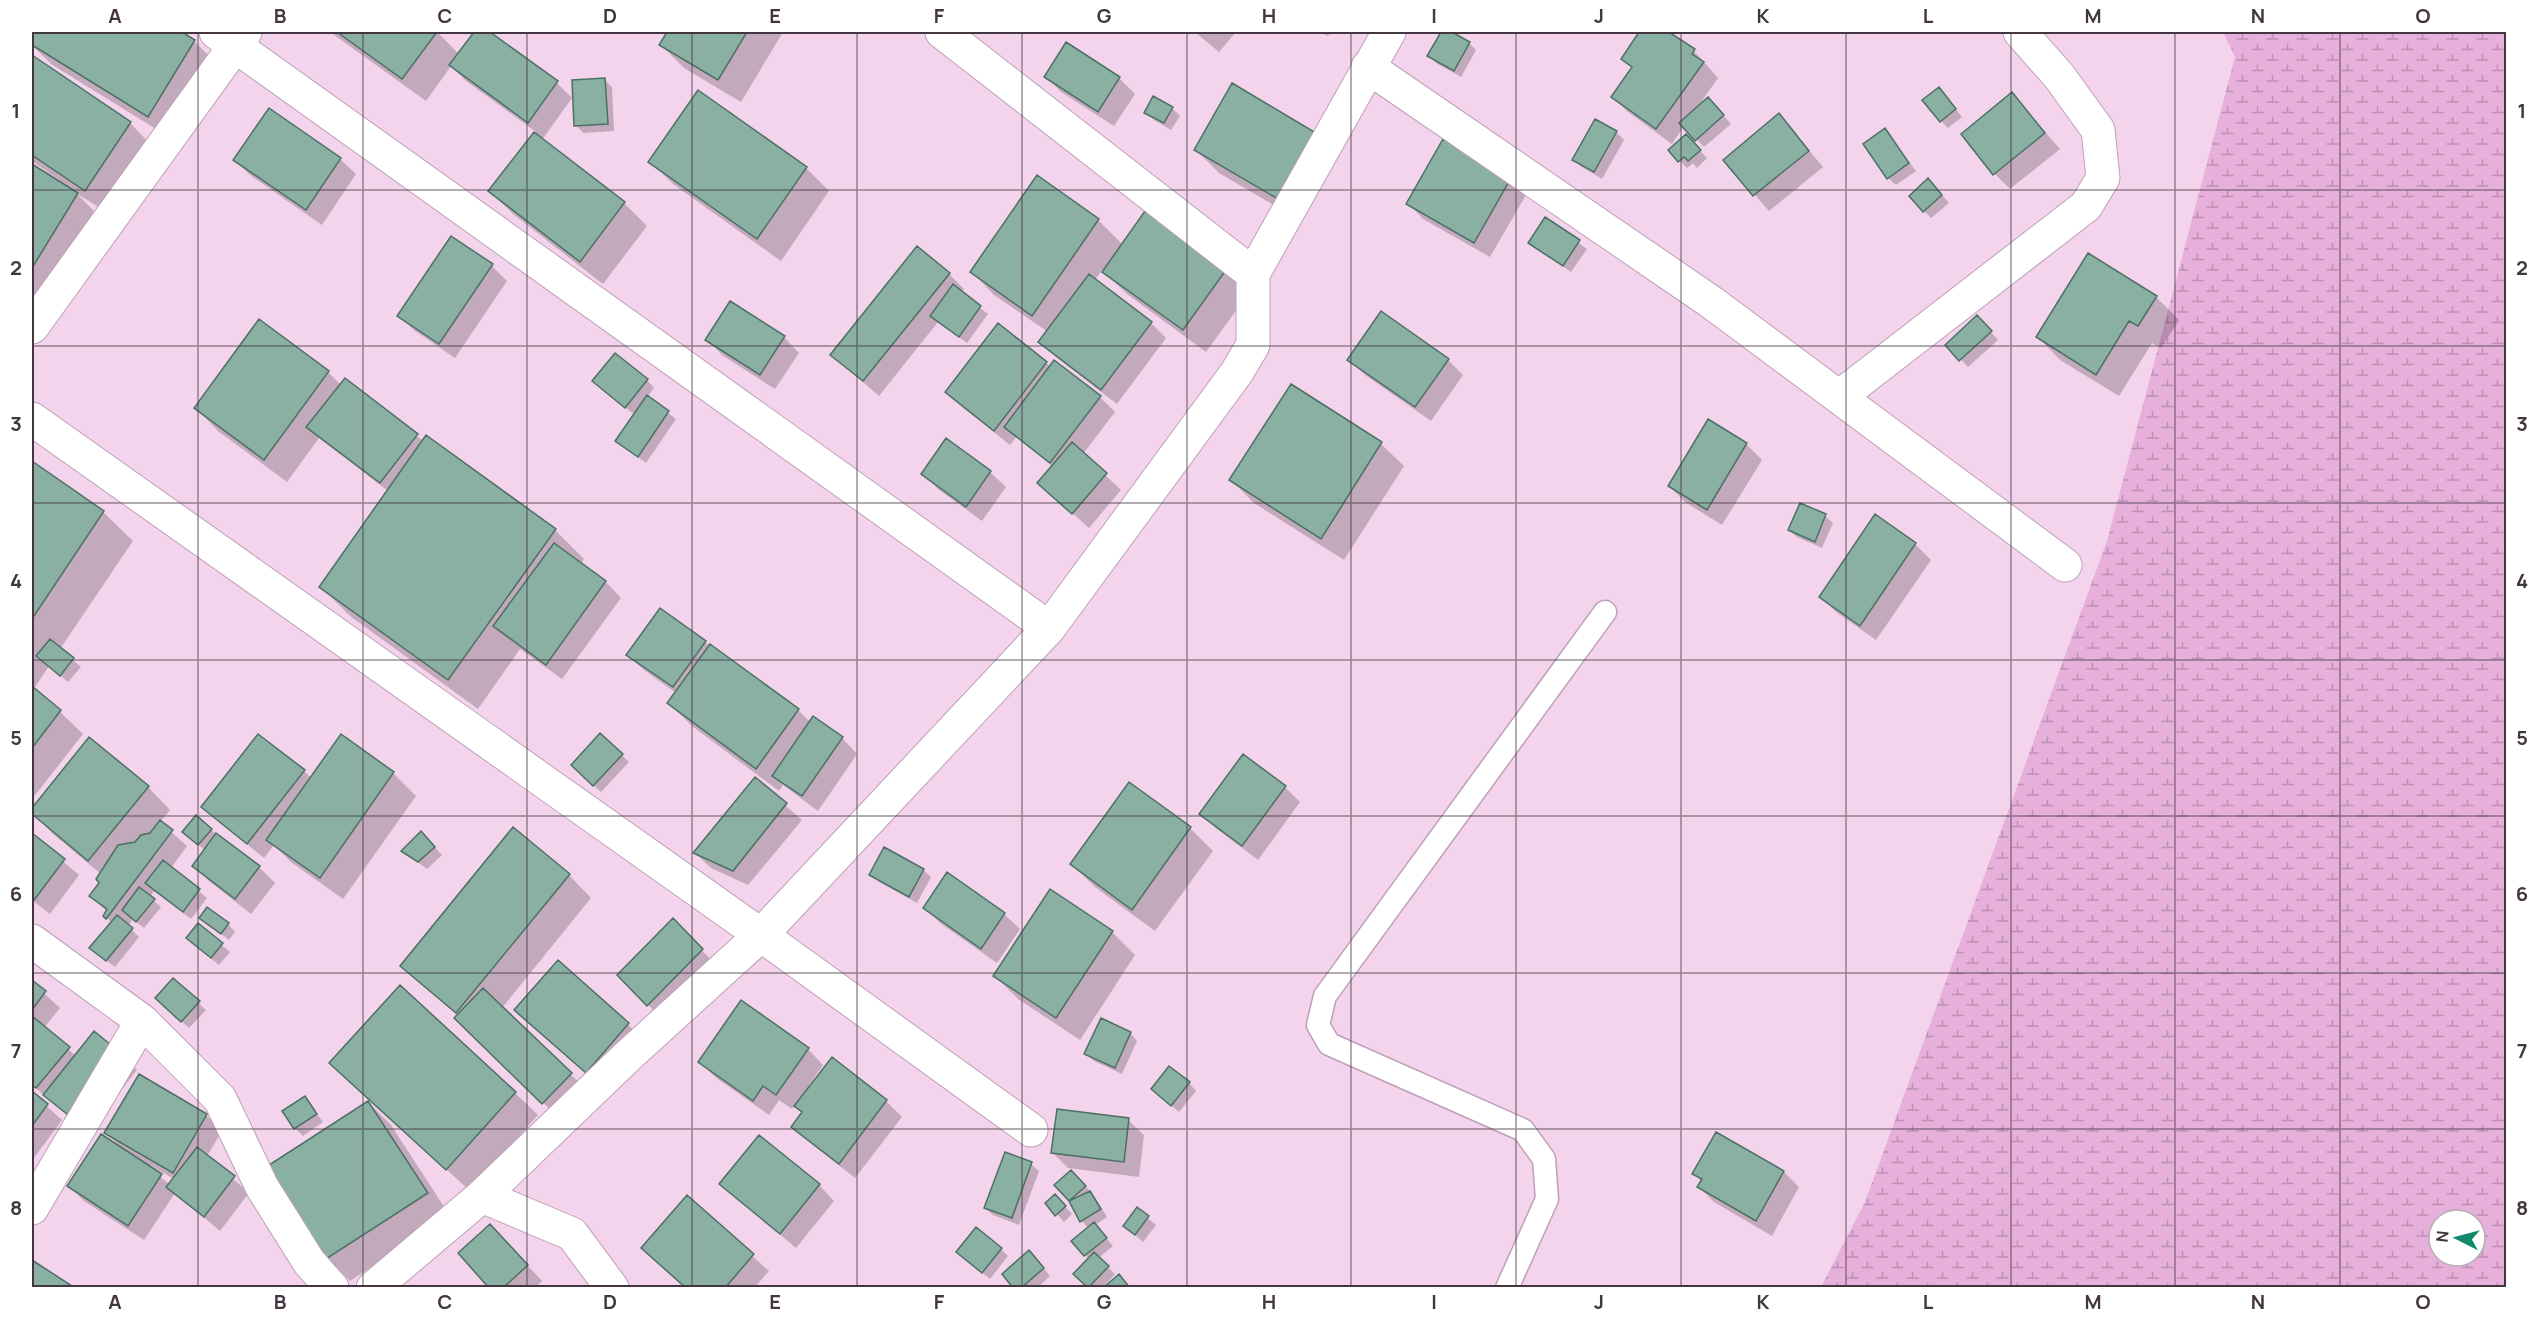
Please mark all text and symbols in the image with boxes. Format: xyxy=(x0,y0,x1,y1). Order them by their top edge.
text: A xyxy=(108,2,122,29)
text: B xyxy=(274,2,287,29)
text: C xyxy=(438,2,452,29)
text: D xyxy=(603,2,617,29)
text: E xyxy=(769,2,781,29)
text: F xyxy=(934,2,945,29)
text: G xyxy=(1097,2,1112,29)
text: H xyxy=(1262,2,1276,29)
text: I xyxy=(1431,2,1437,29)
text: J xyxy=(1594,2,1604,29)
text: K xyxy=(1757,2,1770,29)
text: L xyxy=(1923,2,1934,29)
text: M xyxy=(2084,2,2102,29)
text: N xyxy=(2251,2,2265,29)
text: O xyxy=(2416,2,2431,29)
text: 1 xyxy=(12,97,20,124)
text: 1 xyxy=(2518,97,2526,124)
text: 2 xyxy=(10,254,22,281)
text: 2 xyxy=(2516,254,2528,281)
text: 3 xyxy=(10,410,22,437)
text: 3 xyxy=(2516,410,2528,437)
text: 4 xyxy=(10,567,22,594)
text: 4 xyxy=(2516,567,2528,594)
text: 5 xyxy=(10,724,22,751)
text: 5 xyxy=(2516,724,2528,751)
text: 6 xyxy=(10,880,22,907)
text: 6 xyxy=(2516,880,2528,907)
text: 7 xyxy=(11,1037,21,1064)
text: 7 xyxy=(2517,1037,2527,1064)
text: 8 xyxy=(10,1194,22,1221)
text: 8 xyxy=(2516,1194,2528,1221)
north arrow xyxy=(2427,1208,2487,1268)
text: N xyxy=(2431,1230,2454,1243)
text: A xyxy=(108,1288,122,1315)
text: B xyxy=(274,1288,287,1315)
text: C xyxy=(438,1288,452,1315)
text: D xyxy=(603,1288,617,1315)
text: E xyxy=(769,1288,781,1315)
text: F xyxy=(934,1288,945,1315)
text: G xyxy=(1097,1288,1112,1315)
text: H xyxy=(1262,1288,1276,1315)
text: I xyxy=(1431,1288,1437,1315)
text: J xyxy=(1594,1288,1604,1315)
text: K xyxy=(1757,1288,1770,1315)
text: L xyxy=(1923,1288,1934,1315)
text: M xyxy=(2084,1288,2102,1315)
text: N xyxy=(2251,1288,2265,1315)
text: O xyxy=(2416,1288,2431,1315)

